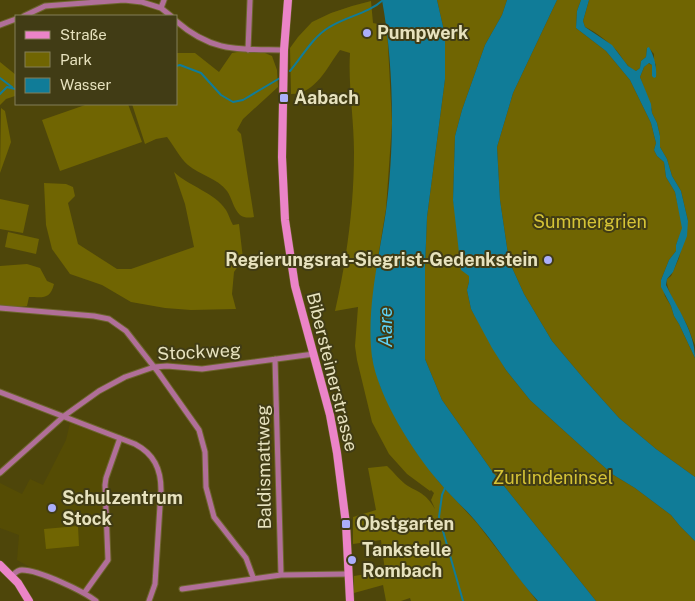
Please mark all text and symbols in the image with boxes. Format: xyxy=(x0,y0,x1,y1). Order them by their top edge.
legend xyxy=(15,15,178,105)
place label: Pumpwerk xyxy=(377,22,469,43)
text: Straße xyxy=(60,26,107,43)
marker: Pumpwerk xyxy=(361,27,373,39)
text: Park xyxy=(60,51,92,68)
text: Wasser xyxy=(60,76,112,93)
place label: Aabach xyxy=(294,87,359,108)
marker: Aabach xyxy=(278,92,290,104)
park label: Summergrien xyxy=(533,211,647,232)
place label: Regierungsrat-Siegrist-Gedenkstein xyxy=(225,249,538,270)
marker: Regierungsrat-Siegrist-Gedenkstein xyxy=(542,254,554,266)
street label: Bibersteinerstrasse xyxy=(303,290,362,454)
water label: Aare xyxy=(374,307,396,347)
street label: Stockweg xyxy=(157,339,241,364)
street label: Baldismattweg xyxy=(252,404,275,530)
park label: Zurlindeninsel xyxy=(493,467,613,488)
place label: Schulzentrum Stock xyxy=(62,487,183,529)
marker: Schulzentrum Stock xyxy=(46,502,58,514)
place label: Obstgarten xyxy=(356,513,454,534)
marker: Obstgarten xyxy=(340,518,352,530)
place label: Tankstelle Rombach xyxy=(362,539,451,581)
marker: Tankstelle Rombach xyxy=(346,554,358,566)

